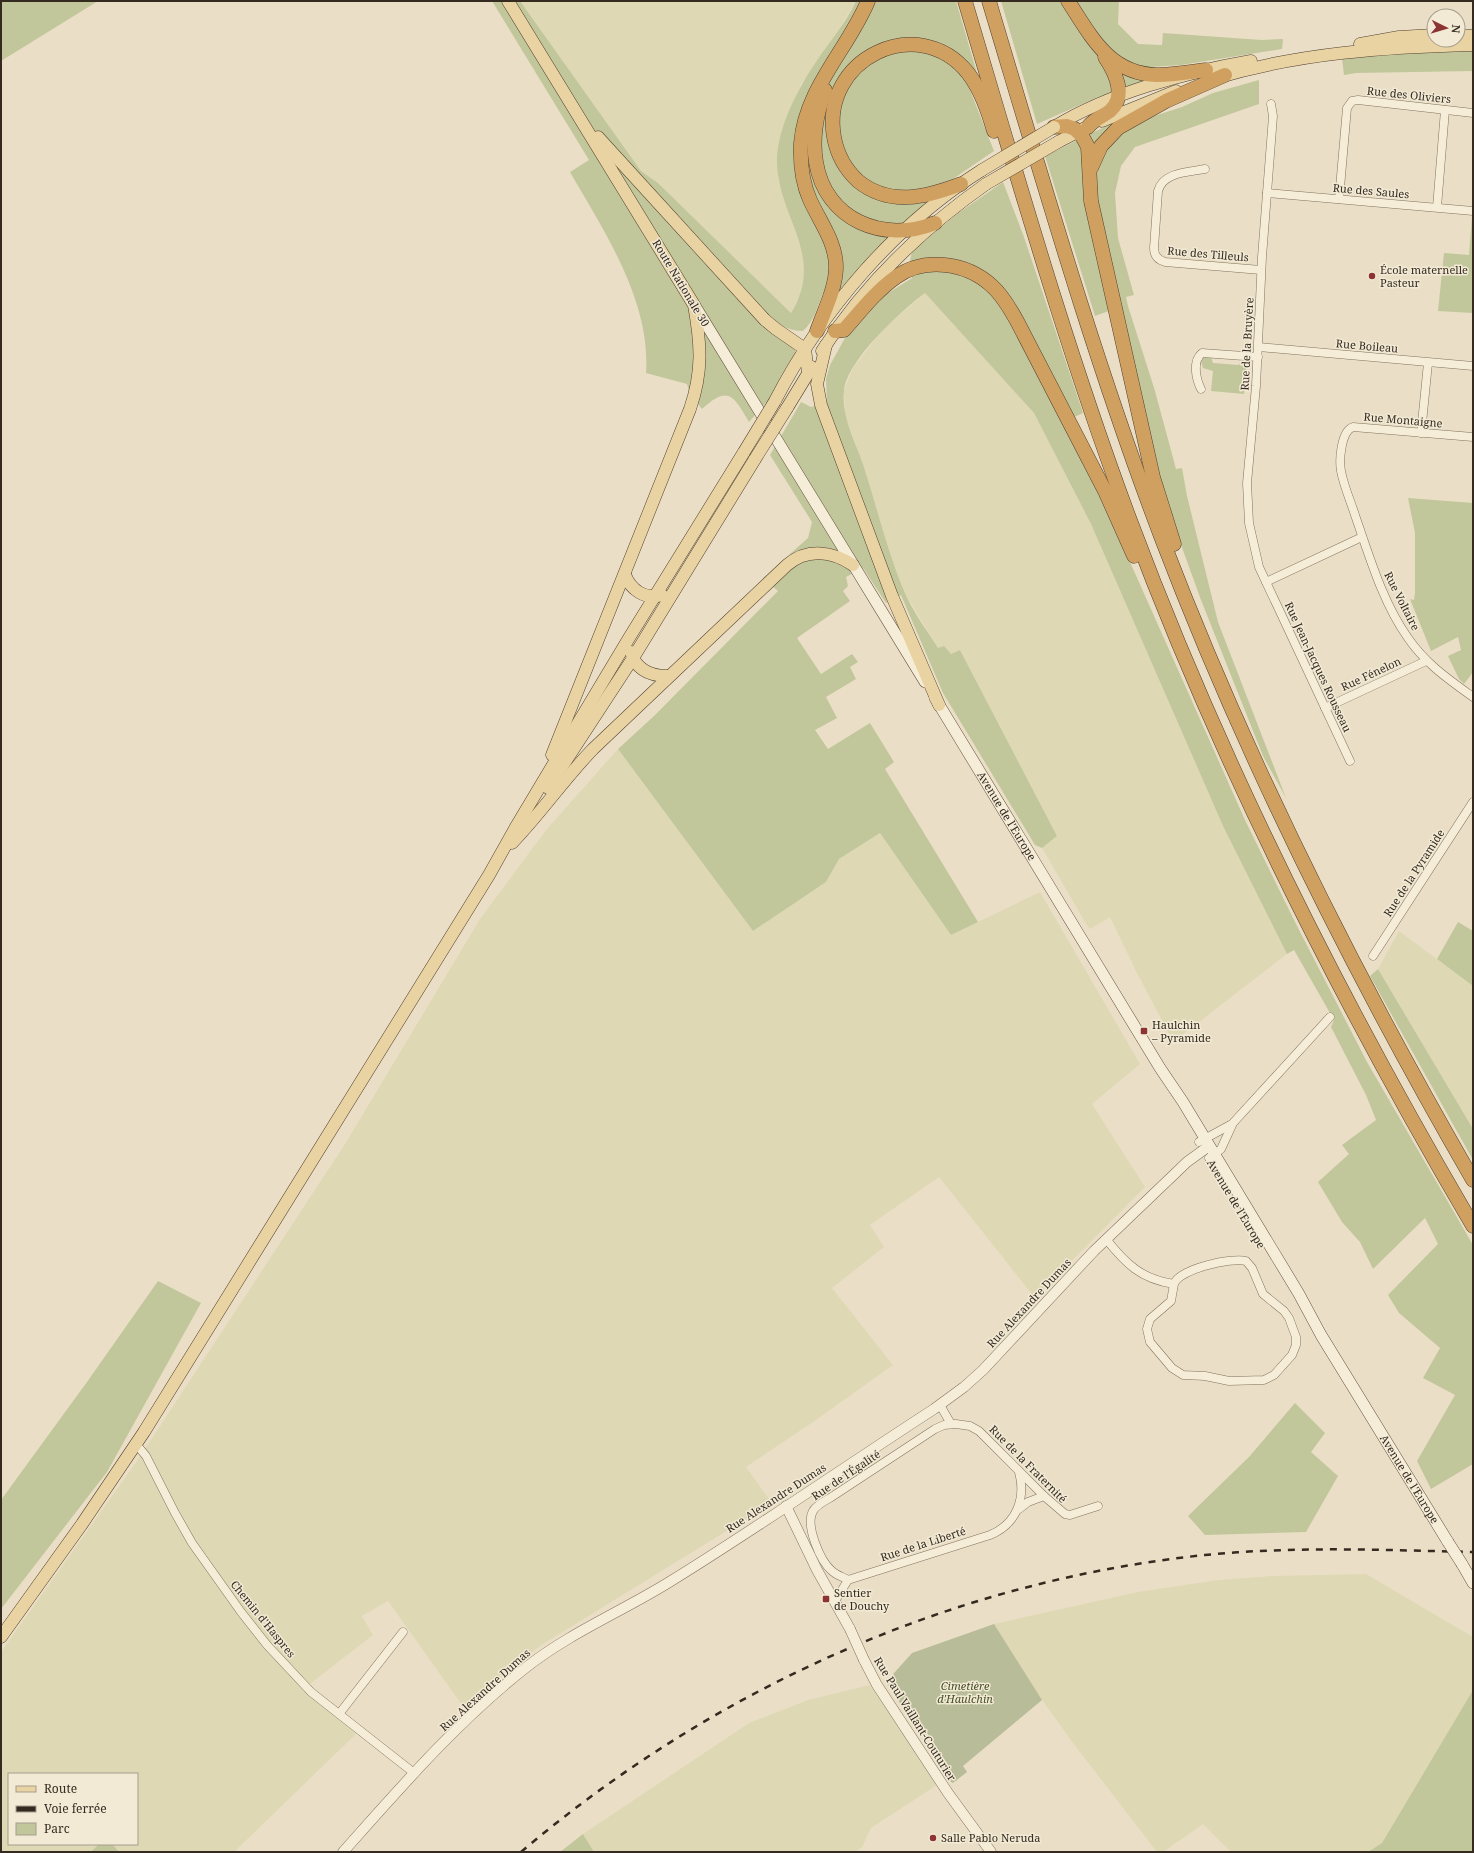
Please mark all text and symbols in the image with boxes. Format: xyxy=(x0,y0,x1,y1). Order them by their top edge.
north arrow xyxy=(1426,8,1466,48)
text: N xyxy=(1449,24,1464,34)
street label: Rue des Oliviers xyxy=(1366,83,1452,106)
street label: Rue des Saules xyxy=(1332,180,1410,201)
street label: Route Nationale 30 xyxy=(649,236,713,329)
street label: Rue des Tilleuls xyxy=(1167,242,1249,265)
place label: École maternelle Pasteur xyxy=(1380,262,1468,290)
marker: École maternelle Pasteur xyxy=(1367,271,1377,281)
street label: Rue de la Bruyère xyxy=(1237,297,1256,391)
street label: Rue Boileau xyxy=(1335,335,1399,356)
street label: Rue Montaigne xyxy=(1363,409,1443,430)
street label: Rue Voltaire xyxy=(1381,569,1424,633)
street label: Rue Jean-Jacques Rousseau xyxy=(1282,599,1355,734)
street label: Rue Fénelon xyxy=(1338,653,1403,694)
street label: Avenue de l'Europe xyxy=(974,768,1040,863)
street label: Rue de la Pyramide xyxy=(1380,826,1448,919)
place label: Haulchin – Pyramide xyxy=(1151,1017,1211,1045)
marker: Haulchin – Pyramide xyxy=(1139,1026,1149,1036)
street label: Avenue de l'Europe xyxy=(1204,1156,1269,1251)
street label: Rue Alexandre Dumas xyxy=(983,1255,1074,1351)
street label: Rue de la Fraternité xyxy=(986,1422,1070,1506)
street label: Avenue de l'Europe xyxy=(1377,1432,1443,1526)
street label: Rue de l'Égalité xyxy=(808,1446,883,1503)
street label: Rue Alexandre Dumas xyxy=(723,1459,829,1536)
street label: Rue de la Liberté xyxy=(878,1523,968,1564)
street label: Chemin d'Haspres xyxy=(228,1577,299,1660)
place label: Sentier de Douchy xyxy=(834,1585,890,1613)
marker: Sentier de Douchy xyxy=(821,1594,831,1604)
street label: Rue Alexandre Dumas xyxy=(436,1645,533,1734)
street label: Rue Paul Vaillant-Couturier xyxy=(871,1654,960,1784)
park label: Cimetière d'Haulchin xyxy=(937,1678,993,1706)
legend xyxy=(8,1773,138,1845)
text: Route xyxy=(44,1780,77,1797)
text: Voie ferrée xyxy=(44,1800,107,1817)
text: Parc xyxy=(44,1820,70,1837)
place label: Salle Pablo Neruda xyxy=(941,1830,1040,1845)
marker: Salle Pablo Neruda xyxy=(928,1833,938,1843)

